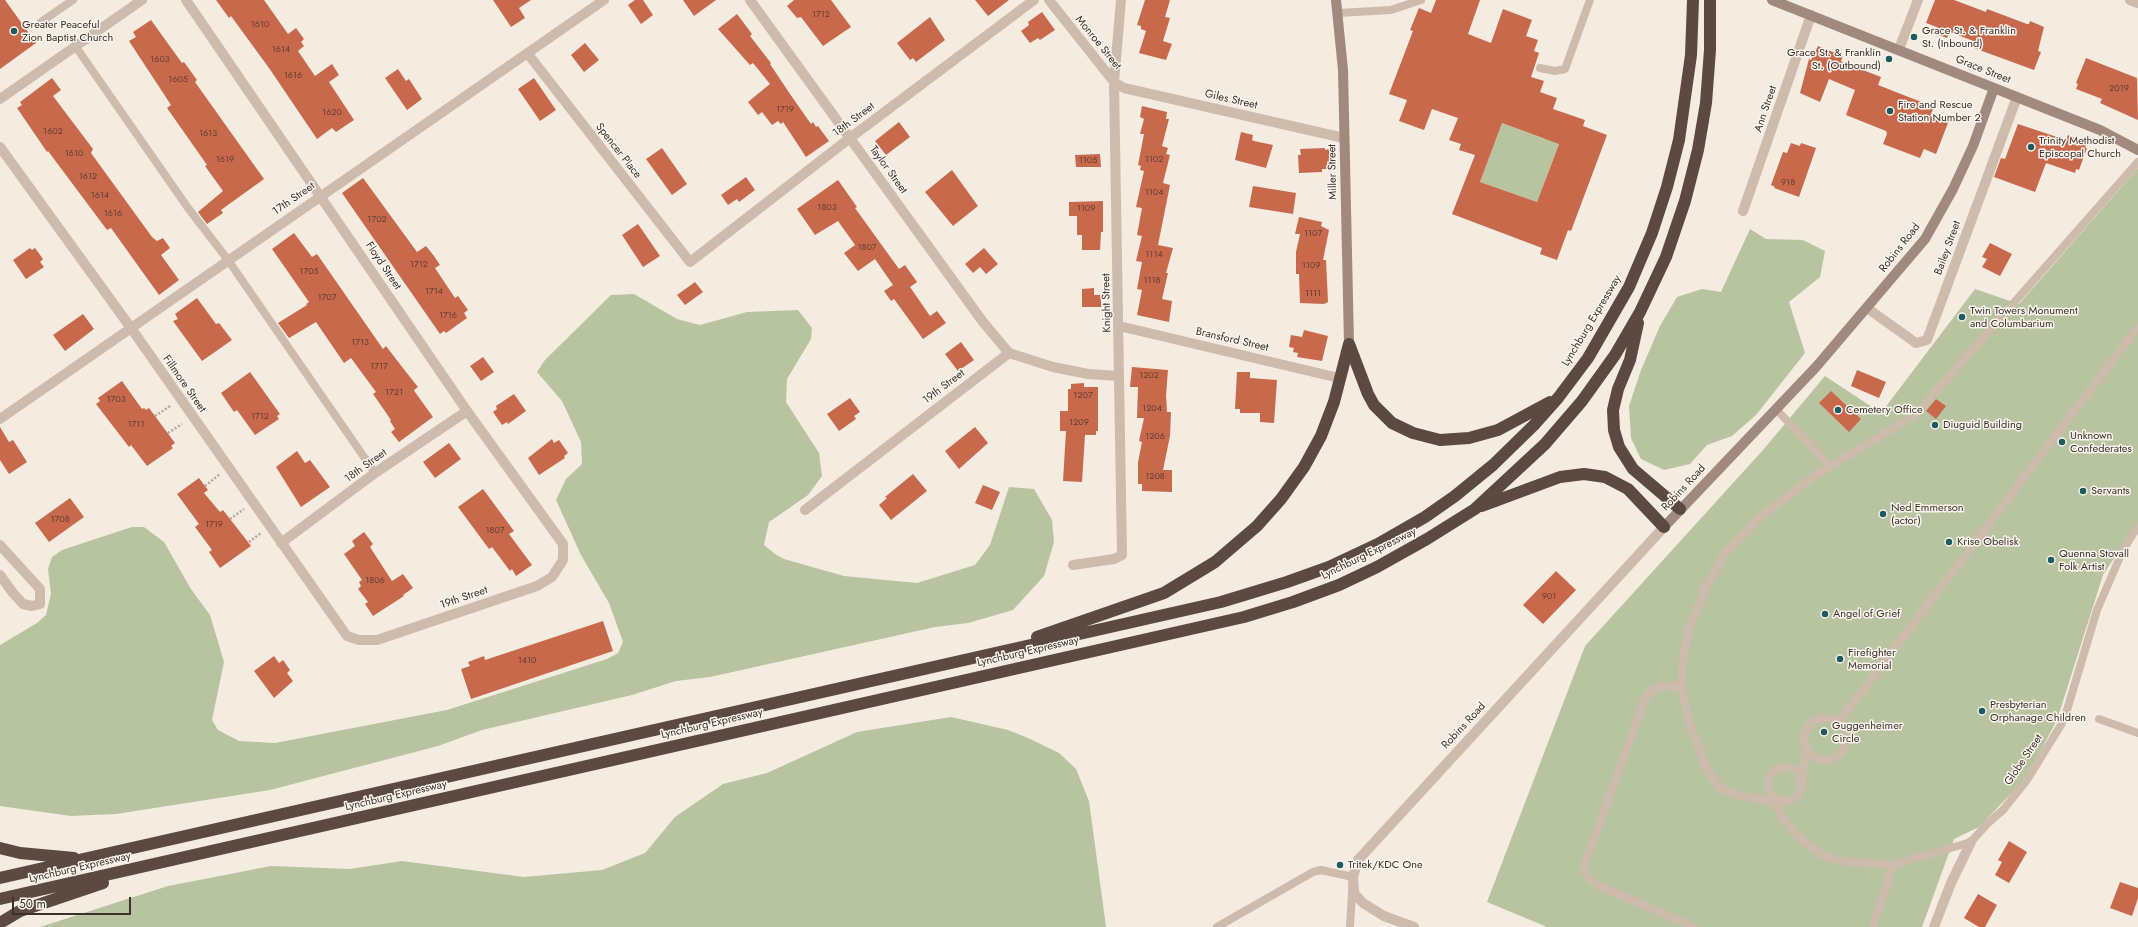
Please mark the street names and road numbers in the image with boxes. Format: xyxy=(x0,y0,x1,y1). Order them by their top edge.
street label: Monroe Street xyxy=(1072,13,1124,73)
street label: Grace Street xyxy=(1954,53,2012,87)
street label: Ann Street xyxy=(1752,84,1780,134)
street label: Giles Street xyxy=(1203,88,1259,112)
street label: 18th Street xyxy=(830,100,878,140)
street label: Spencer Place xyxy=(592,121,644,181)
street label: Taylor Street xyxy=(866,143,910,197)
street label: Miller Street xyxy=(1326,144,1340,200)
street label: 17th Street xyxy=(270,180,318,218)
street label: Bailey Street xyxy=(1932,219,1964,277)
street label: Robins Road xyxy=(1877,221,1923,275)
street label: Floyd Street xyxy=(362,240,404,292)
street label: Knight Street xyxy=(1100,273,1114,333)
street label: Lynchburg Expressway xyxy=(1560,273,1624,369)
street label: Bransford Street xyxy=(1194,325,1270,355)
street label: Fillmore Street xyxy=(159,353,209,415)
street label: 19th Street xyxy=(920,367,968,407)
street label: 18th Street xyxy=(342,446,390,486)
street label: Robins Road xyxy=(1659,462,1709,514)
street label: Lynchburg Expressway xyxy=(1319,525,1419,583)
street label: 19th Street xyxy=(439,584,489,612)
street label: Lynchburg Expressway xyxy=(976,634,1080,670)
street label: Robins Road xyxy=(1439,700,1489,752)
street label: Lynchburg Expressway xyxy=(660,706,764,742)
street label: Globe Street xyxy=(2002,732,2046,788)
street label: Lynchburg Expressway xyxy=(344,778,448,814)
street label: Lynchburg Expressway xyxy=(28,850,132,886)

